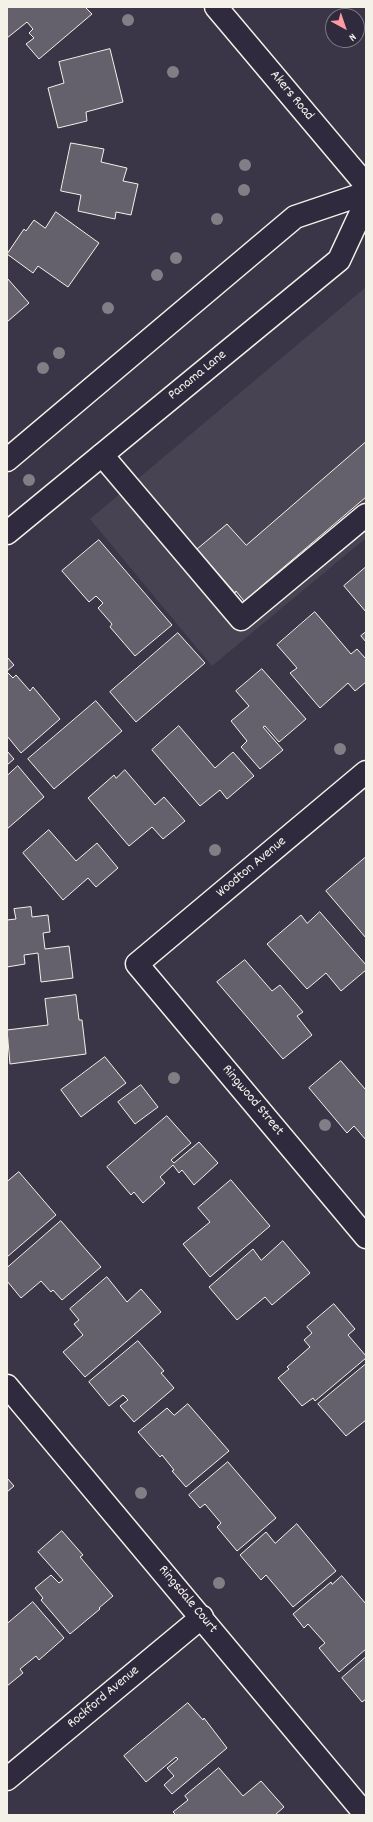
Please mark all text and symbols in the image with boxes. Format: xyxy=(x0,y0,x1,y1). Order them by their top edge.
north arrow xyxy=(325,8,365,48)
text: N xyxy=(345,29,359,44)
street label: Akers Road xyxy=(265,68,317,124)
street label: Panama Lane xyxy=(165,347,231,405)
street label: Woodton Avenue xyxy=(213,834,291,902)
street label: Ringwood Street xyxy=(218,1062,286,1140)
street label: Ringsdale Court xyxy=(154,1563,220,1637)
street label: Rockford Avenue xyxy=(65,1663,143,1733)

